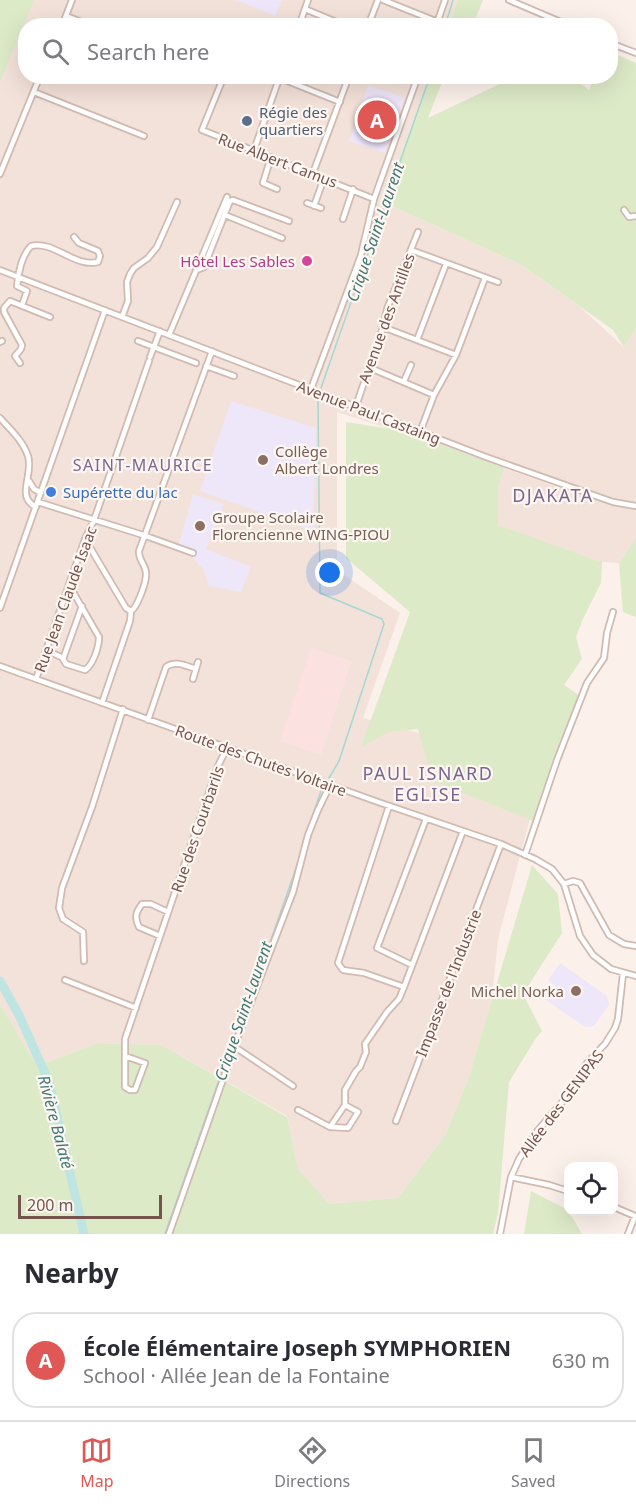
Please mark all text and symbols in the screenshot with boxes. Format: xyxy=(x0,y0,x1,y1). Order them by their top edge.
search box xyxy=(18,18,618,84)
icon: search xyxy=(39,35,72,68)
text: Search here xyxy=(87,36,209,66)
pin: A xyxy=(358,98,397,142)
place label: Régie des quartiers xyxy=(259,102,327,139)
marker: Régie des quartiers xyxy=(240,114,254,128)
street label: Rue Albert Camus xyxy=(216,128,340,192)
water label: Crique Saint-Laurent xyxy=(341,159,409,305)
street label: Avenue des Antilles xyxy=(353,250,419,386)
place label: Hôtel Les Sables xyxy=(180,251,295,271)
marker: Hôtel Les Sables xyxy=(300,254,314,268)
street label: Avenue Paul Castaing xyxy=(294,375,444,449)
place label: Collège Albert Londres xyxy=(275,441,379,478)
marker: Collège Albert Londres xyxy=(256,453,270,467)
district label: SAINT-MAURICE xyxy=(73,454,213,476)
place label: Supérette du lac xyxy=(63,482,178,502)
district label: DJAKATA xyxy=(512,483,594,507)
marker: Supérette du lac xyxy=(44,485,58,499)
place label: Groupe Scolaire Florencienne WING-PIOU xyxy=(212,507,390,544)
marker: Groupe Scolaire Florencienne WING-PIOU xyxy=(193,519,207,533)
street label: Rue Jean Claude Isaac xyxy=(29,523,101,675)
your location xyxy=(315,558,344,587)
street label: Route des Chutes Voltaire xyxy=(173,720,349,800)
district label: PAUL ISNARD EGLISE xyxy=(363,761,493,806)
street label: Rue des Courbarils xyxy=(166,763,228,895)
street label: Impasse de l'Industrie xyxy=(411,906,485,1060)
water label: Crique Saint-Laurent xyxy=(209,938,277,1084)
place label: Michel Norka xyxy=(471,981,564,1001)
marker: Michel Norka xyxy=(569,984,583,998)
street label: Allée des GENIPAS xyxy=(514,1046,608,1160)
water label: Rivière Balaté xyxy=(33,1073,79,1171)
map controls xyxy=(564,1162,618,1216)
button: locate xyxy=(564,1162,618,1216)
scale bar xyxy=(18,1192,162,1220)
text: 200 m xyxy=(27,1194,74,1216)
text: Nearby xyxy=(24,1255,119,1291)
text: École Élémentaire Joseph SYMPHORIEN xyxy=(83,1332,511,1362)
text: A xyxy=(39,1347,52,1374)
text: 630 m xyxy=(552,1347,610,1374)
text: School · Allée Jean de la Fontaine xyxy=(83,1362,390,1389)
tab: Map xyxy=(80,1434,114,1492)
tab: Directions xyxy=(274,1434,350,1492)
tab: Saved xyxy=(511,1434,556,1492)

